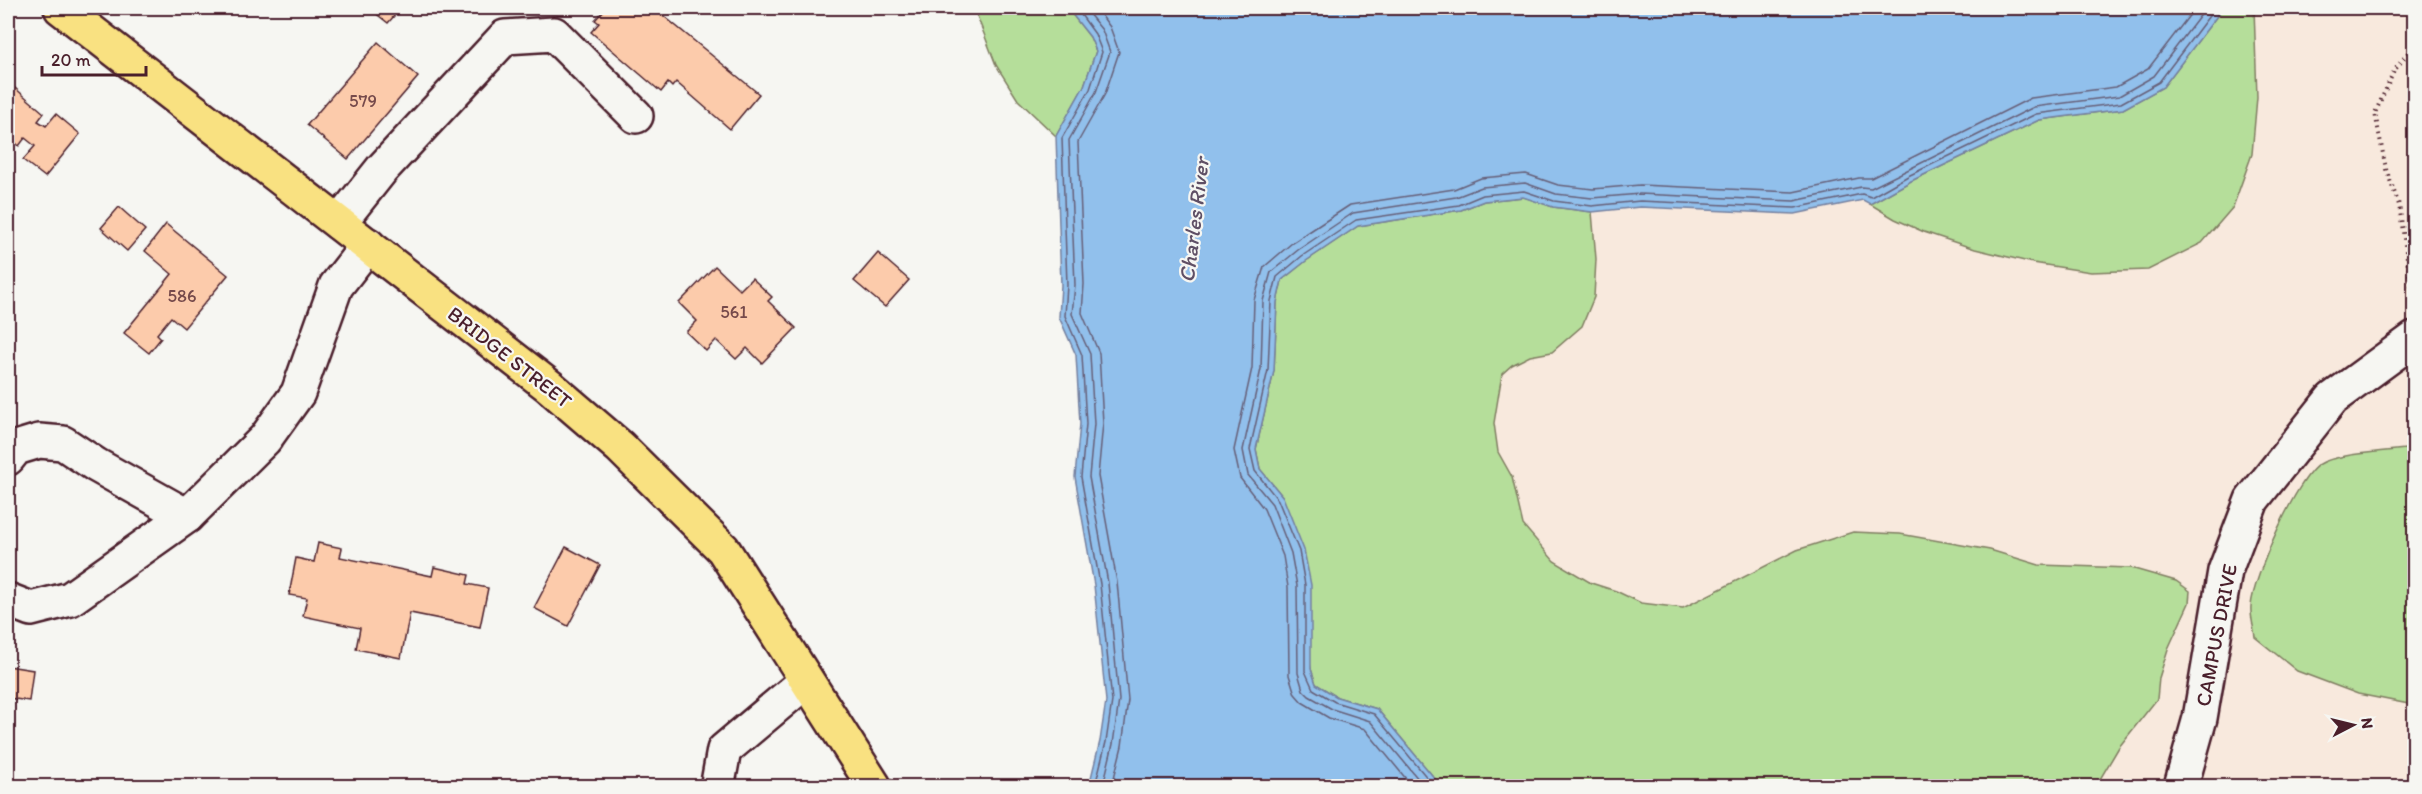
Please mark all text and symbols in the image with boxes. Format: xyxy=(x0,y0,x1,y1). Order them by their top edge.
scale bar xyxy=(42,39,146,77)
text: 20 m xyxy=(51,49,91,71)
house number: 579 xyxy=(349,90,377,112)
water label: Charles River xyxy=(1173,154,1215,284)
house number: 586 xyxy=(168,285,196,307)
street label: BRIDGE STREET xyxy=(443,301,577,413)
house number: 561 xyxy=(720,301,748,323)
street label: CAMPUS DRIVE xyxy=(2190,562,2242,708)
north arrow xyxy=(2323,695,2383,755)
text: N xyxy=(2357,717,2377,730)

